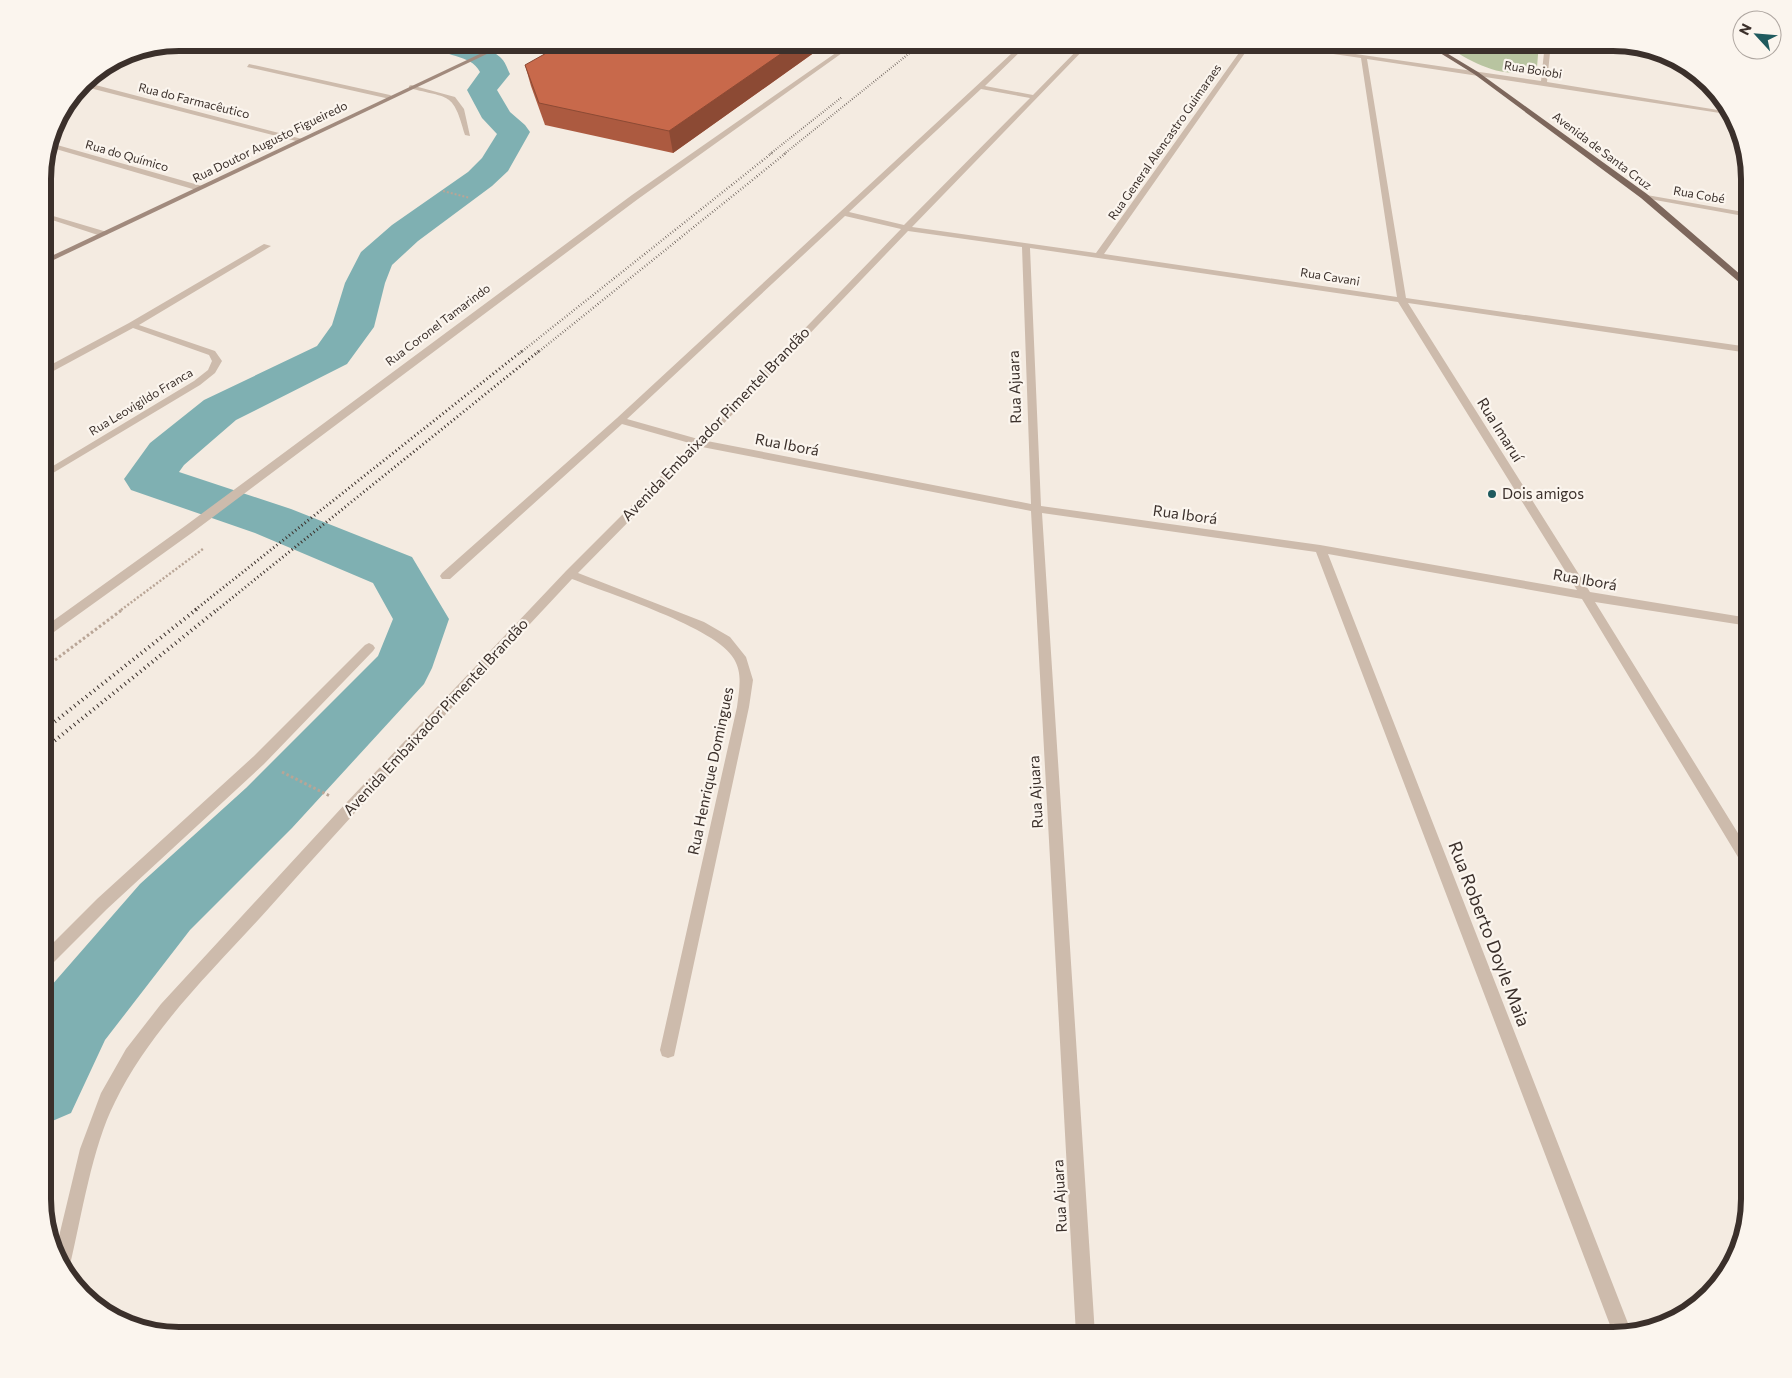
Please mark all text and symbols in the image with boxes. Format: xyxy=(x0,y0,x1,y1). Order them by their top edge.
north arrow xyxy=(1732,10,1782,60)
text: N xyxy=(1735,21,1755,38)
street label: Rua Boiobi xyxy=(1503,58,1563,81)
street label: Rua General Alencastro Guimaraes xyxy=(1105,61,1224,222)
street label: Rua do Farmacêutico xyxy=(137,79,251,121)
street label: Rua Doutor Augusto Figueiredo xyxy=(190,97,349,185)
street label: Avenida de Santa Cruz xyxy=(1550,108,1655,192)
street label: Rua do Químico xyxy=(84,136,170,174)
street label: Rua Cobé xyxy=(1672,183,1726,205)
street label: Rua Cavani xyxy=(1299,264,1361,288)
street label: Rua Coronel Tamarindo xyxy=(382,280,493,368)
street label: Avenida Embaixador Pimentel Brandão xyxy=(618,323,813,524)
street label: Rua Ajuara xyxy=(1004,350,1024,424)
street label: Rua Leovigildo Franca xyxy=(86,365,195,438)
street label: Rua Imaruí xyxy=(1474,394,1528,466)
street label: Rua Iborá xyxy=(754,429,821,459)
place label: Dois amigos xyxy=(1502,484,1584,502)
marker: Dois amigos xyxy=(1486,488,1498,500)
street label: Rua Iborá xyxy=(1152,501,1218,527)
street label: Rua Iborá xyxy=(1552,565,1619,593)
street label: Avenida Embaixador Pimentel Brandão xyxy=(339,614,531,819)
street label: Rua Henrique Domingues xyxy=(683,685,737,856)
street label: Rua Ajuara xyxy=(1024,755,1046,829)
street label: Rua Roberto Doyle Maia xyxy=(1444,838,1535,1030)
street label: Rua Ajuara xyxy=(1048,1159,1070,1233)

